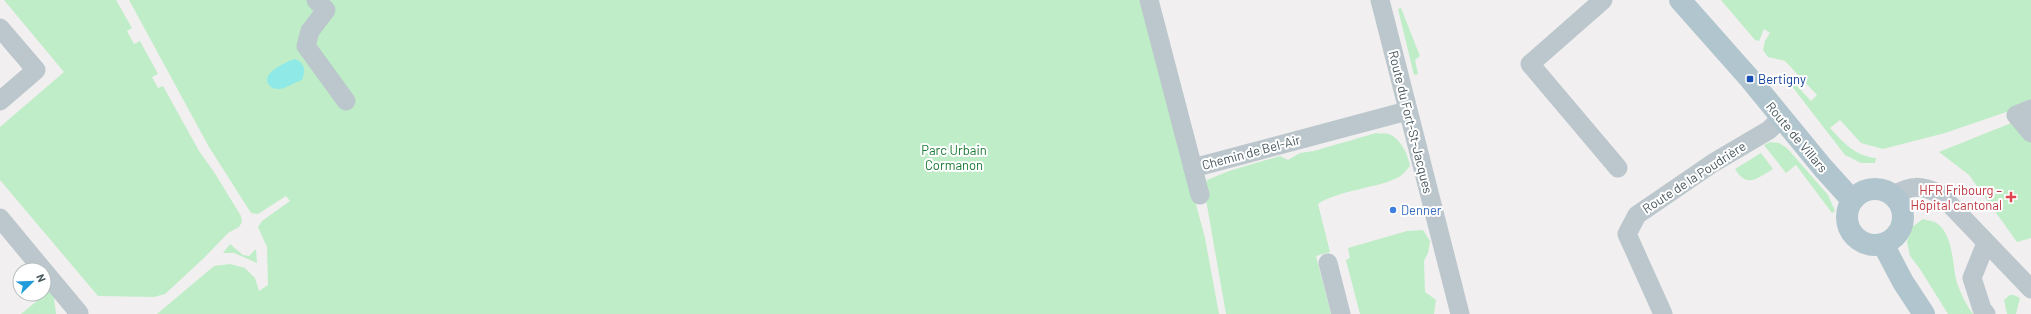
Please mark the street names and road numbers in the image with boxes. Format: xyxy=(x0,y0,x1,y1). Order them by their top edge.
street label: Route du Fort-St-Jacques xyxy=(1386,49,1436,195)
street label: Route de Villars xyxy=(1763,98,1831,176)
street label: Chemin de Bel-Air xyxy=(1200,131,1302,173)
street label: Route de la Poudrière xyxy=(1639,138,1749,216)

